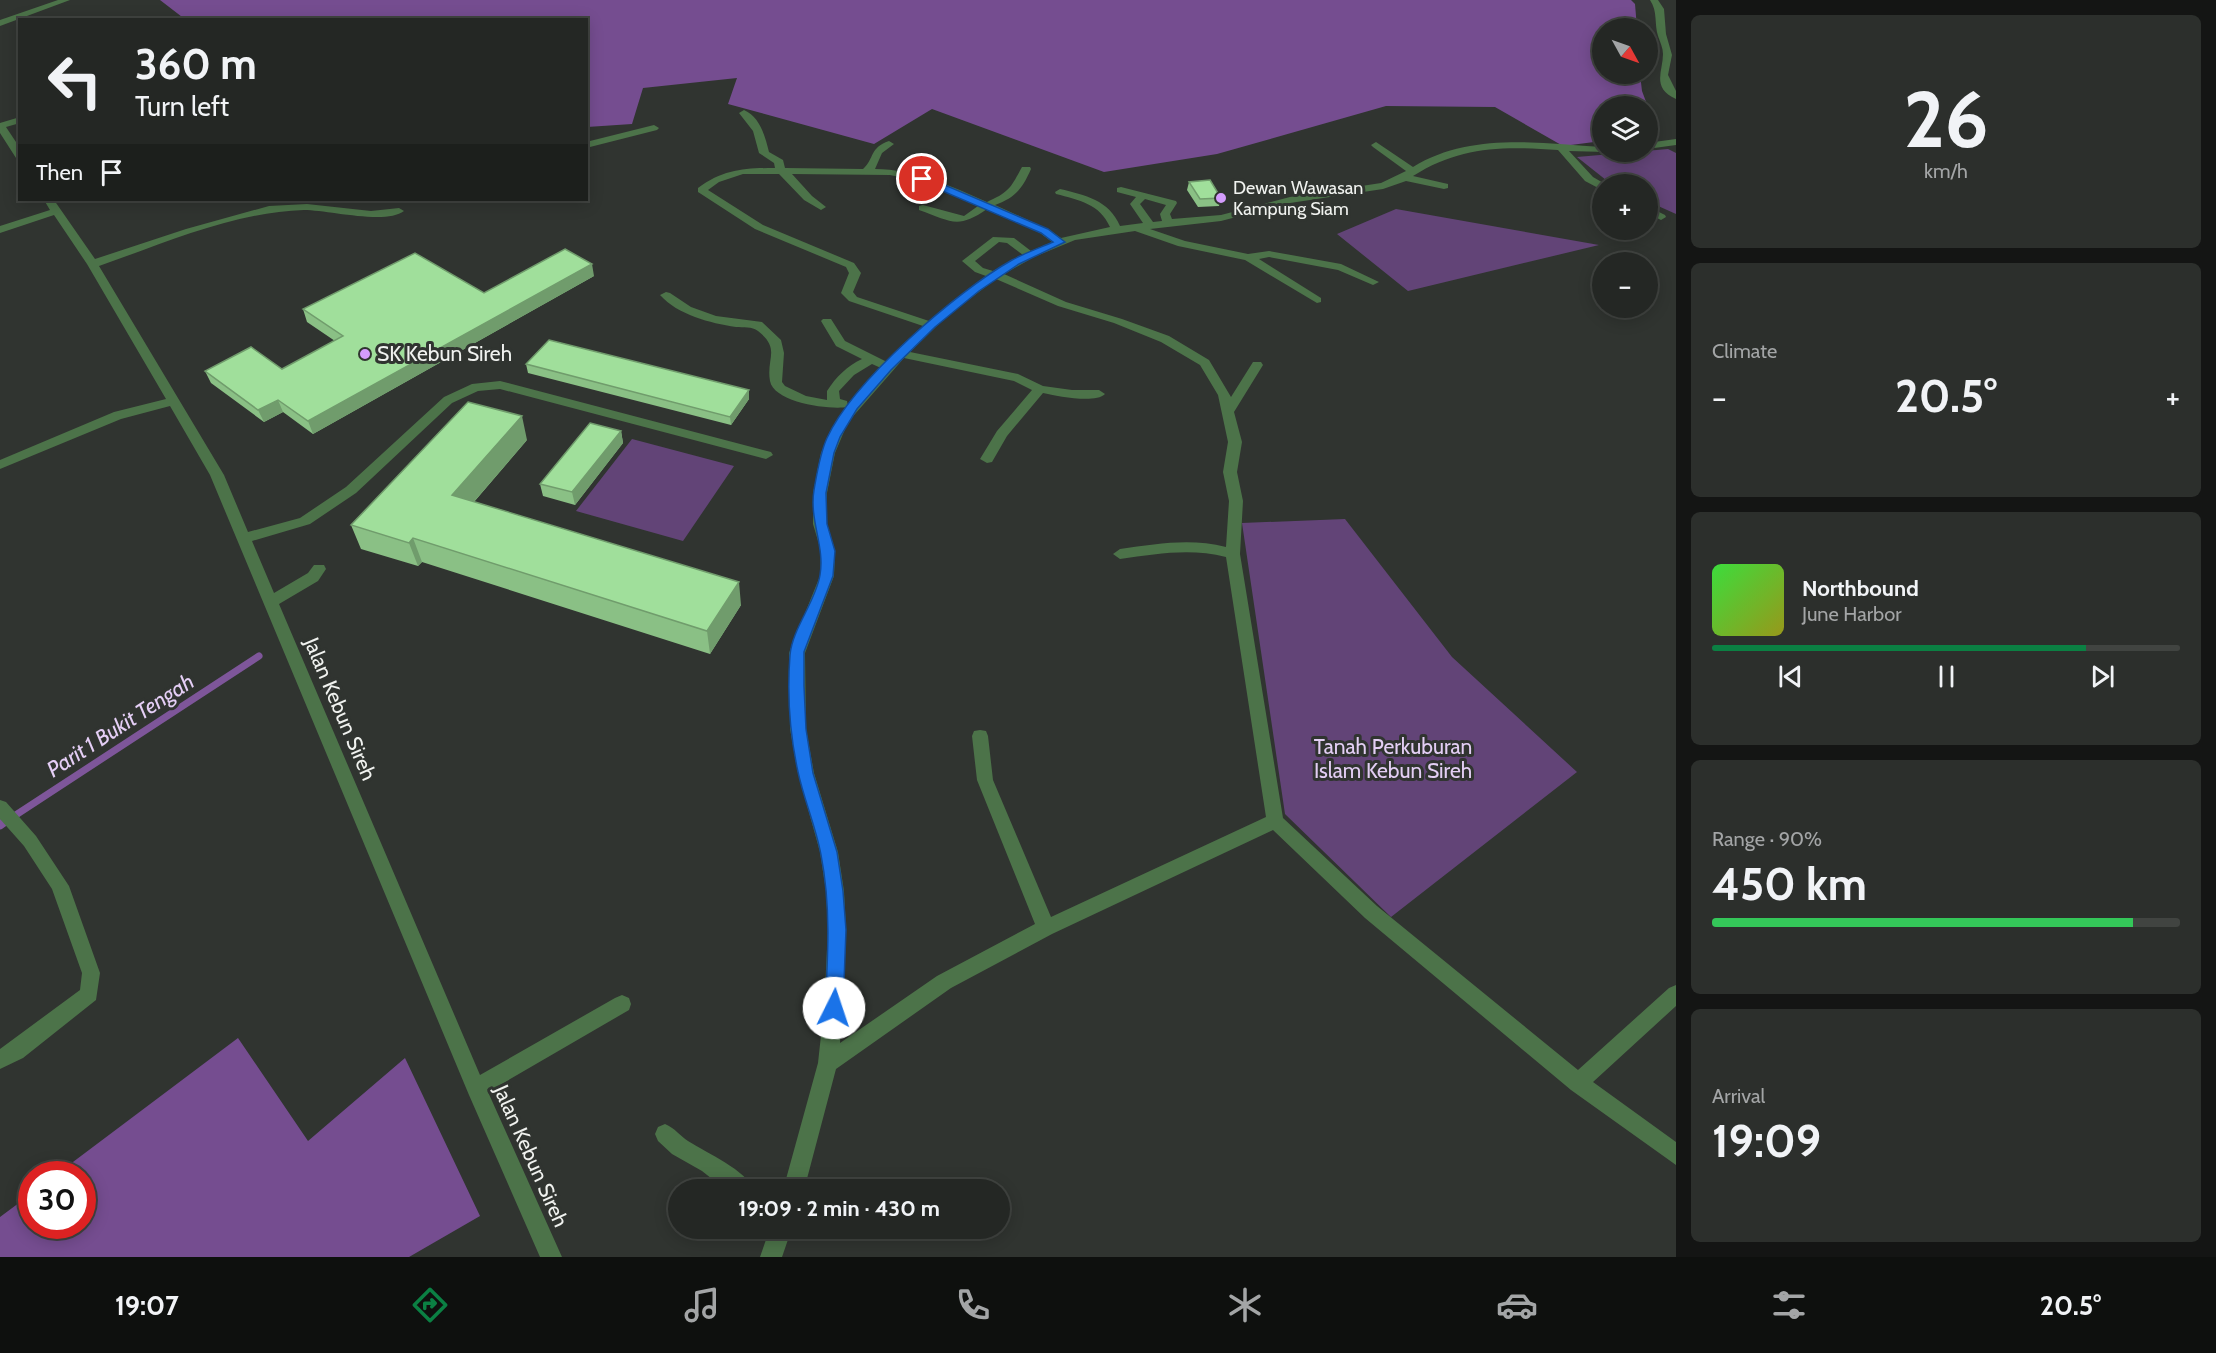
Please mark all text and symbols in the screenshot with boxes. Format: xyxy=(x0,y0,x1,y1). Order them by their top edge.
north arrow xyxy=(1592,18,1658,84)
map controls xyxy=(1592,18,1658,318)
text: 360 m xyxy=(135,38,257,90)
icon: left xyxy=(36,42,114,120)
text: 26 xyxy=(1903,72,1989,167)
text: Turn left xyxy=(135,90,229,123)
button: layers xyxy=(1592,96,1658,162)
pin xyxy=(896,153,947,204)
icon: arrive xyxy=(95,156,128,189)
text: Then xyxy=(36,159,83,186)
text: km/h xyxy=(1924,159,1968,183)
icon: arrive xyxy=(905,162,938,195)
button: + xyxy=(1592,174,1658,240)
place label: Dewan Wawasan Kampung Siam xyxy=(1233,177,1363,220)
marker: Dewan Wawasan Kampung Siam xyxy=(1214,191,1228,205)
button: − xyxy=(1592,252,1658,318)
text: Climate xyxy=(1712,339,1777,363)
place label: SK Kebun Sireh xyxy=(377,341,512,366)
marker: SK Kebun Sireh xyxy=(358,347,372,361)
text: 20.5° xyxy=(1895,369,1997,423)
text: − xyxy=(1712,377,1727,417)
text: + xyxy=(2165,377,2180,417)
text: Northbound xyxy=(1802,575,1919,602)
text: June Harbor xyxy=(1802,602,1902,626)
street label: Jalan Kebun Sireh xyxy=(299,633,382,784)
icon: previous xyxy=(1774,660,1807,693)
icon: pause xyxy=(1930,660,1963,693)
icon: next xyxy=(2086,660,2119,693)
water label: Parit 1 Bukit Tengah xyxy=(42,668,199,783)
park label: Tanah Perkuburan Islam Kebun Sireh xyxy=(1314,734,1472,783)
text: Range · 90% xyxy=(1712,827,1822,851)
text: 450 km xyxy=(1712,857,1867,911)
position arrow xyxy=(802,976,866,1040)
street label: Jalan Kebun Sireh xyxy=(489,1080,574,1231)
text: Arrival xyxy=(1712,1084,1765,1108)
text: 19:09 xyxy=(1712,1114,1821,1168)
speed limit sign: 30 xyxy=(18,1161,96,1239)
text: 19:09 · 2 min · 430 m xyxy=(738,1195,940,1222)
icon: directions xyxy=(409,1284,451,1326)
icon: music xyxy=(681,1284,723,1326)
icon: phone xyxy=(952,1284,994,1326)
icon: climate xyxy=(1224,1284,1266,1326)
icon: car xyxy=(1496,1284,1538,1326)
icon: filters xyxy=(1768,1284,1810,1326)
text: 19:07 xyxy=(115,1289,179,1322)
text: 20.5° xyxy=(2040,1289,2101,1322)

